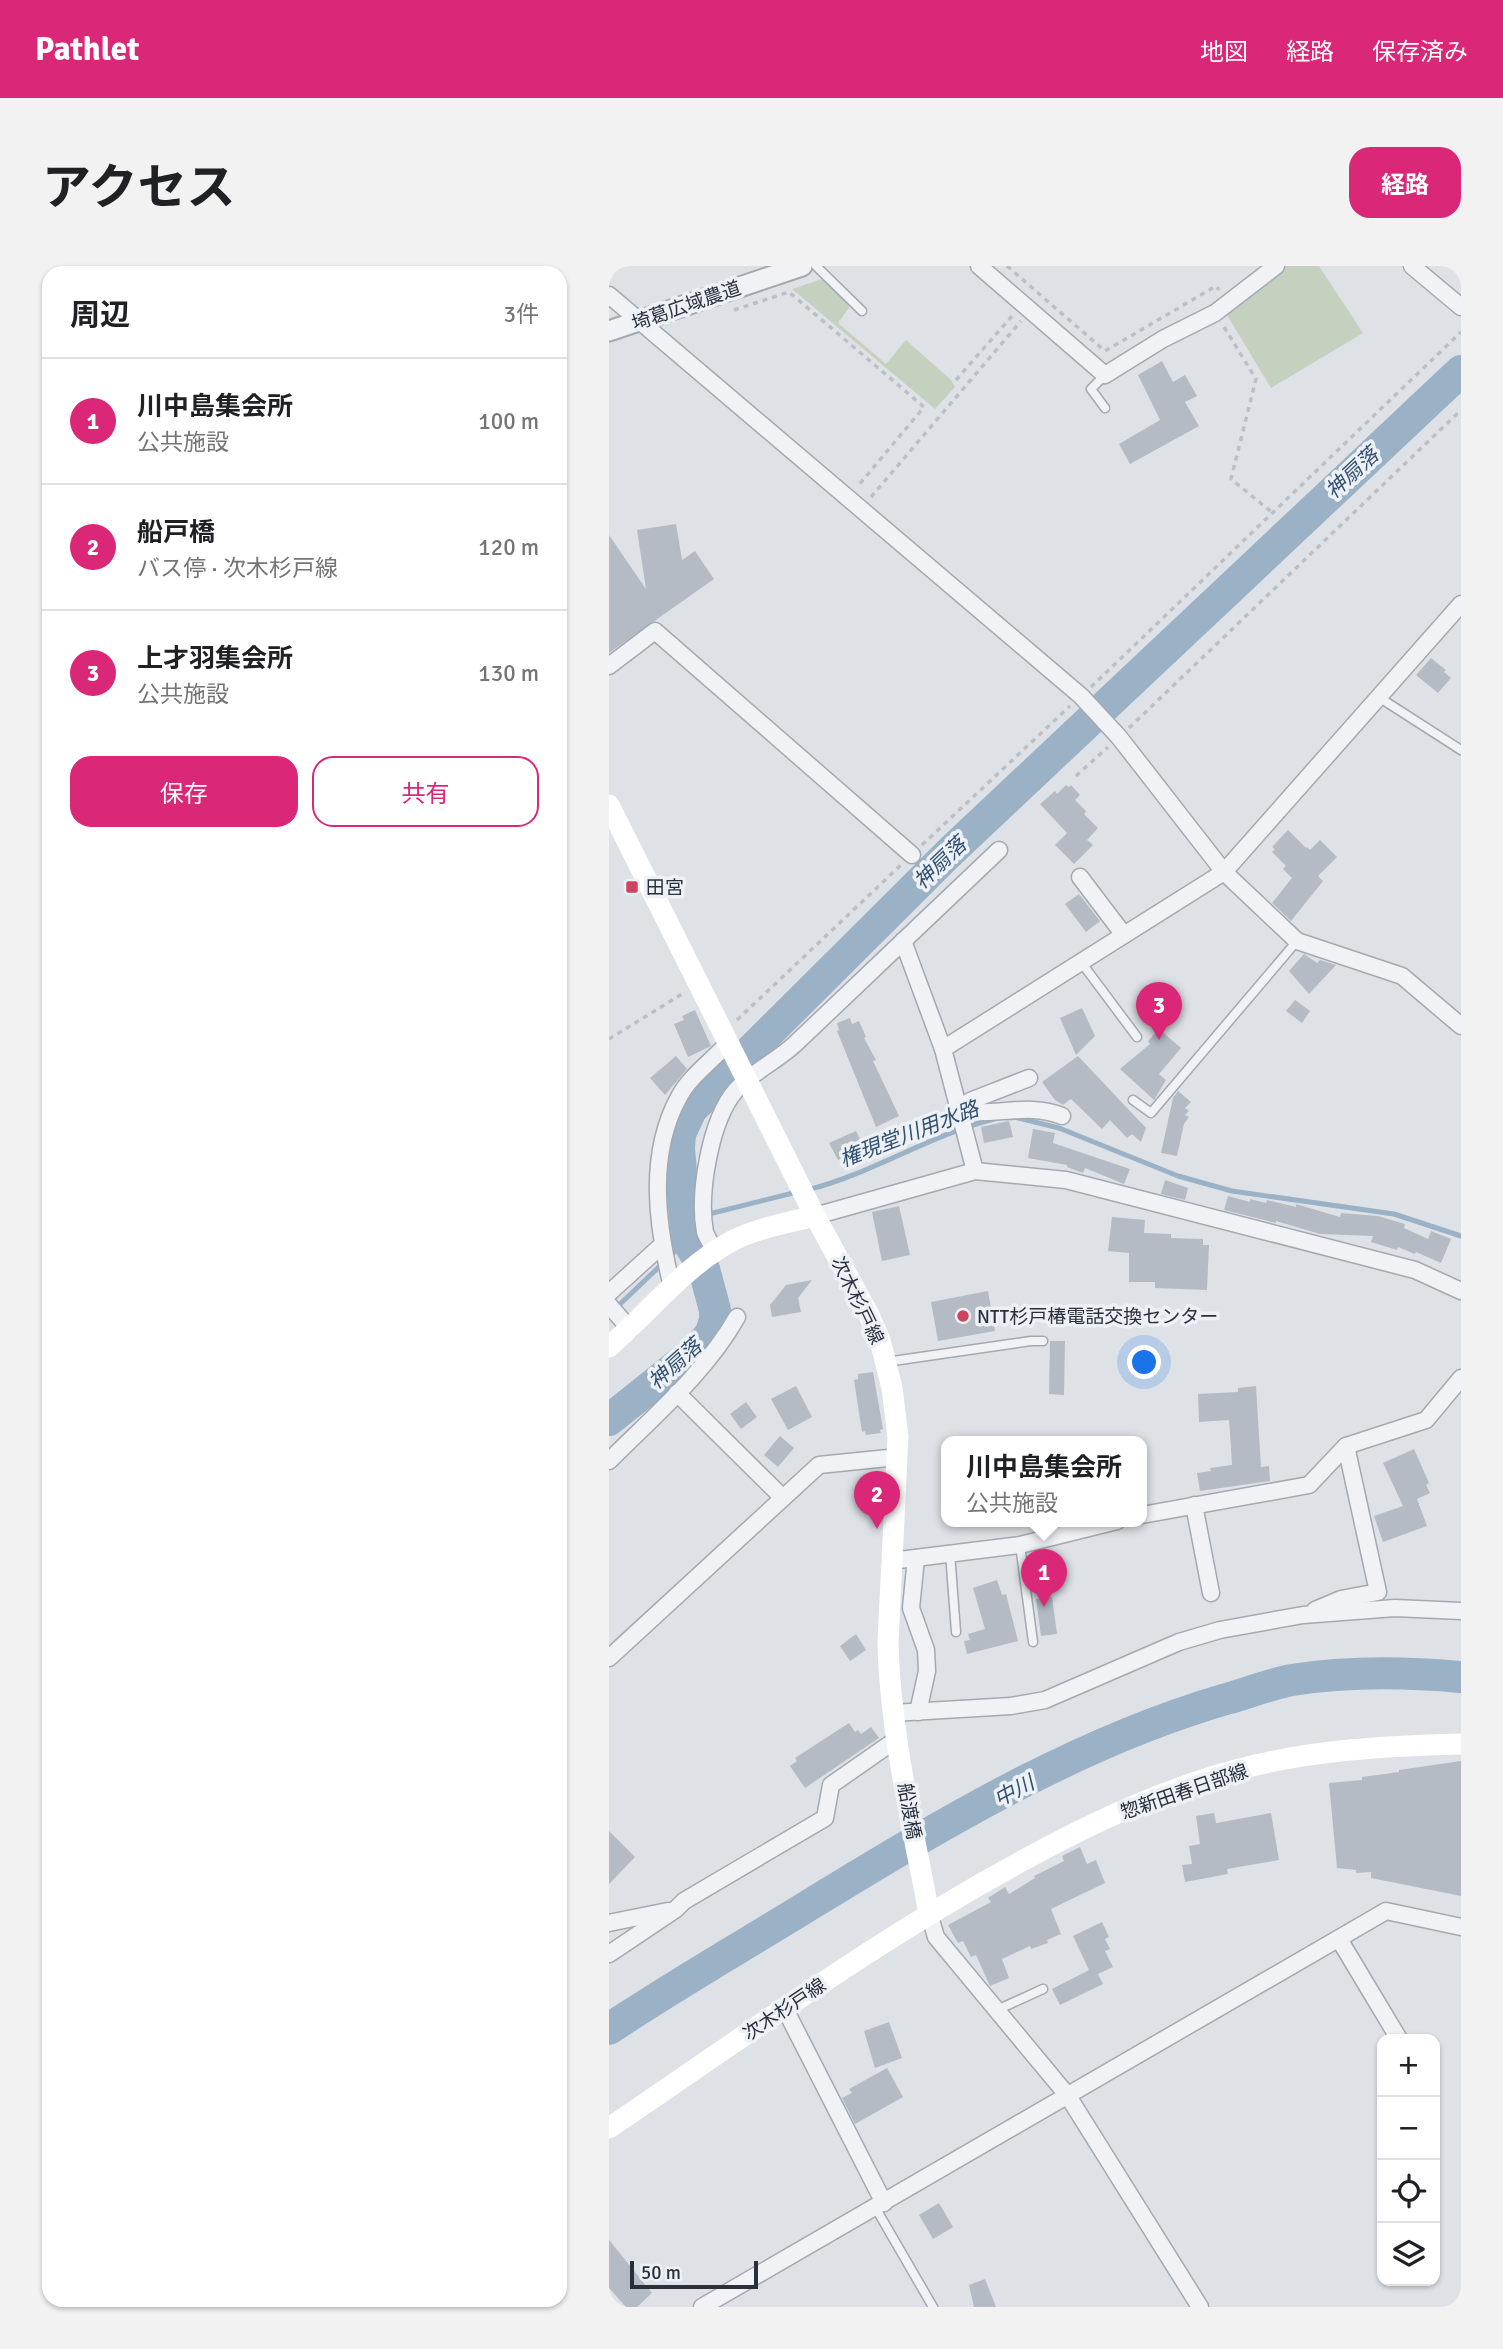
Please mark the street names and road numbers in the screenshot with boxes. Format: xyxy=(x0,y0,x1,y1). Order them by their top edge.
street label: 埼葛広域農道 xyxy=(629,276,744,336)
street label: 次木杉戸線 xyxy=(825,1252,889,1348)
street label: 惣新田春日部線 xyxy=(1118,1759,1251,1825)
street label: 船渡橋 xyxy=(892,1781,926,1841)
street label: 次木杉戸線 xyxy=(738,1973,831,2046)

